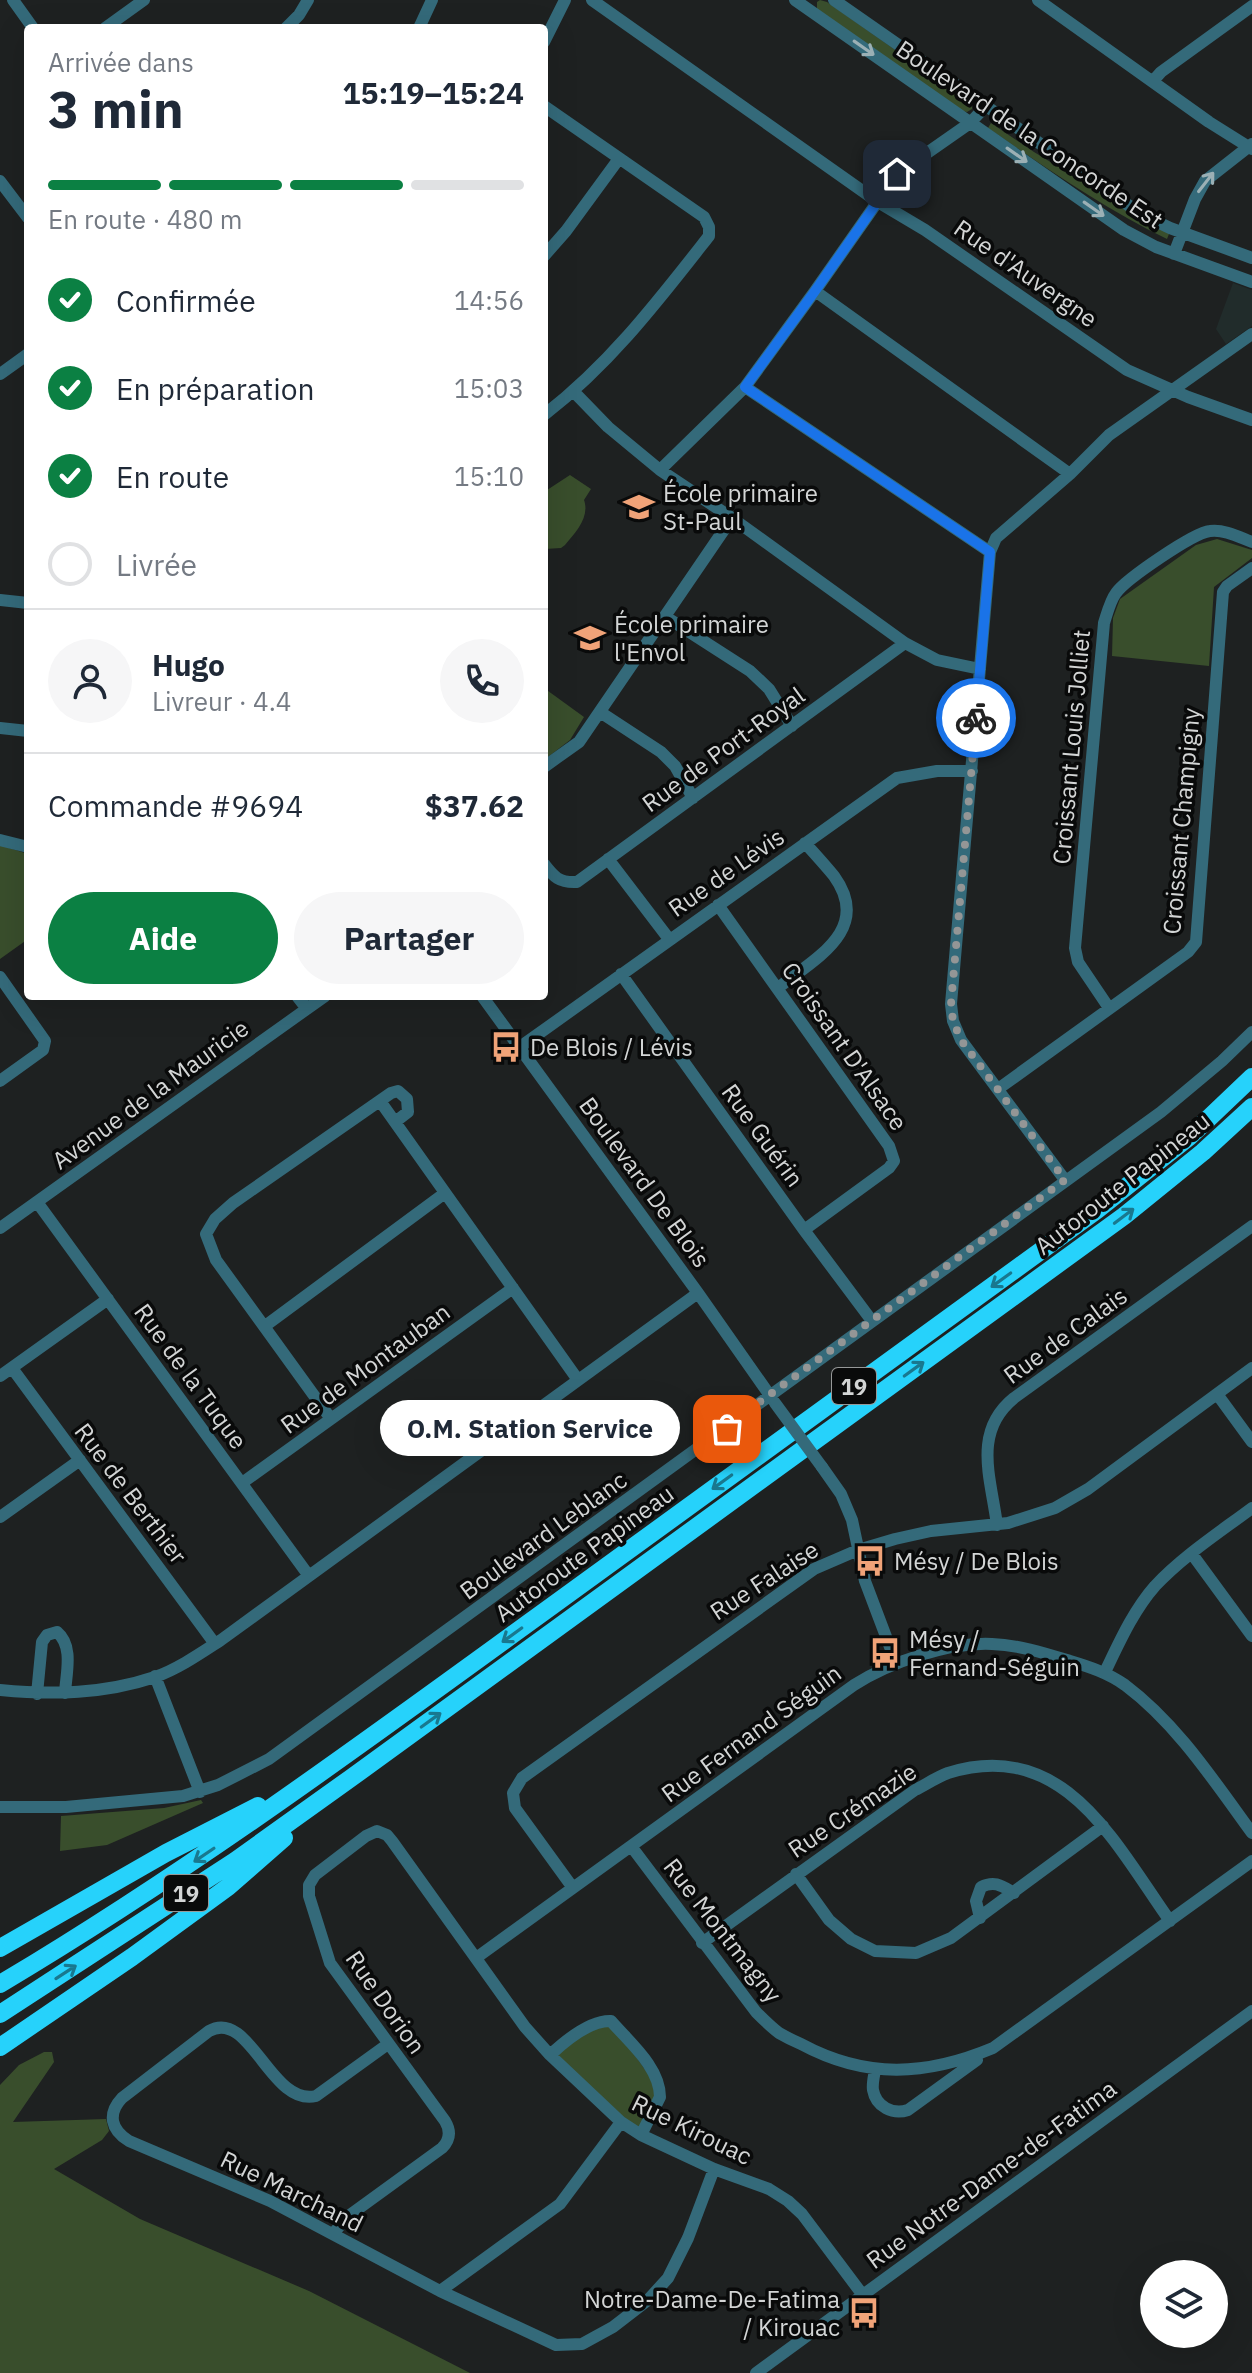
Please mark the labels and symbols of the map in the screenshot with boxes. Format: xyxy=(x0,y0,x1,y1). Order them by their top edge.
street label: Boulevard de la Concorde Est xyxy=(890,33,1170,235)
one-way arrow xyxy=(852,40,874,56)
pin xyxy=(863,140,931,208)
one-way arrow xyxy=(1005,147,1027,164)
one-way arrow xyxy=(1196,172,1214,193)
one-way arrow xyxy=(1082,201,1104,217)
street label: Rue d'Auvergne xyxy=(948,212,1104,334)
place label: École primaire St-Paul xyxy=(663,477,818,537)
school or university icon: École primaire St-Paul xyxy=(622,490,656,524)
place label: École primaire l'Envol xyxy=(614,608,769,668)
school or university icon: École primaire l'Envol xyxy=(573,621,607,655)
street label: Croissant Louis Jolliet xyxy=(1045,628,1097,866)
courier xyxy=(936,678,1016,758)
street label: Rue de Port-Royal xyxy=(635,679,811,819)
street label: Croissant Champigny xyxy=(1155,706,1207,936)
street label: Rue de Lévis xyxy=(662,820,790,924)
street label: Croissant D'Alsace xyxy=(775,955,915,1137)
street label: Avenue de la Mauricie xyxy=(45,1012,255,1176)
bus stop icon: De Blois / Lévis xyxy=(489,1030,523,1064)
place label: De Blois / Lévis xyxy=(530,1031,693,1063)
street label: Rue Guérin xyxy=(715,1077,811,1193)
street label: Boulevard De Blois xyxy=(572,1090,718,1274)
street label: Autoroute Papineau xyxy=(1028,1105,1216,1261)
one-way arrow xyxy=(1113,1208,1134,1225)
one-way arrow xyxy=(990,1272,1012,1288)
street label: Rue de Calais xyxy=(997,1279,1133,1391)
street label: Rue de Montauban xyxy=(274,1296,456,1440)
street label: Rue de la Tuque xyxy=(127,1297,255,1455)
one-way arrow xyxy=(902,1361,924,1378)
road number: 19 xyxy=(832,1368,876,1404)
pin xyxy=(693,1395,761,1463)
callout: O.M. Station Service xyxy=(379,1401,679,1457)
street label: Rue de Berthier xyxy=(68,1416,195,1570)
street label: Boulevard Leblanc xyxy=(453,1464,633,1606)
one-way arrow xyxy=(712,1474,734,1490)
street label: Autoroute Papineau xyxy=(488,1477,680,1629)
street label: Rue Falaise xyxy=(704,1533,824,1627)
bus stop icon: Mésy / De Blois xyxy=(853,1544,887,1578)
place label: Mésy / De Blois xyxy=(894,1545,1059,1577)
place label: Mésy / Fernand-Séguin xyxy=(909,1623,1080,1683)
one-way arrow xyxy=(502,1626,523,1643)
bus stop icon: Mésy / Fernand-Séguin xyxy=(868,1636,902,1670)
street label: Rue Fernand Séguin xyxy=(655,1657,847,1809)
one-way arrow xyxy=(420,1711,442,1728)
street label: Rue Crémazie xyxy=(781,1755,923,1865)
one-way arrow xyxy=(193,1847,216,1863)
street label: Rue Montmagny xyxy=(657,1851,789,2009)
road number: 19 xyxy=(164,1875,208,1911)
street label: Rue Dorion xyxy=(339,1944,433,2060)
one-way arrow xyxy=(54,1964,77,1980)
street label: Rue Notre-Dame-de-Fatima xyxy=(860,2072,1123,2276)
street label: Rue Kirouac xyxy=(627,2086,757,2172)
street label: Rue Marchand xyxy=(215,2143,369,2239)
place label: Notre-Dame-De-Fatima / Kirouac xyxy=(584,2283,840,2343)
bus stop icon: Notre-Dame-De-Fatima / Kirouac xyxy=(847,2296,881,2330)

